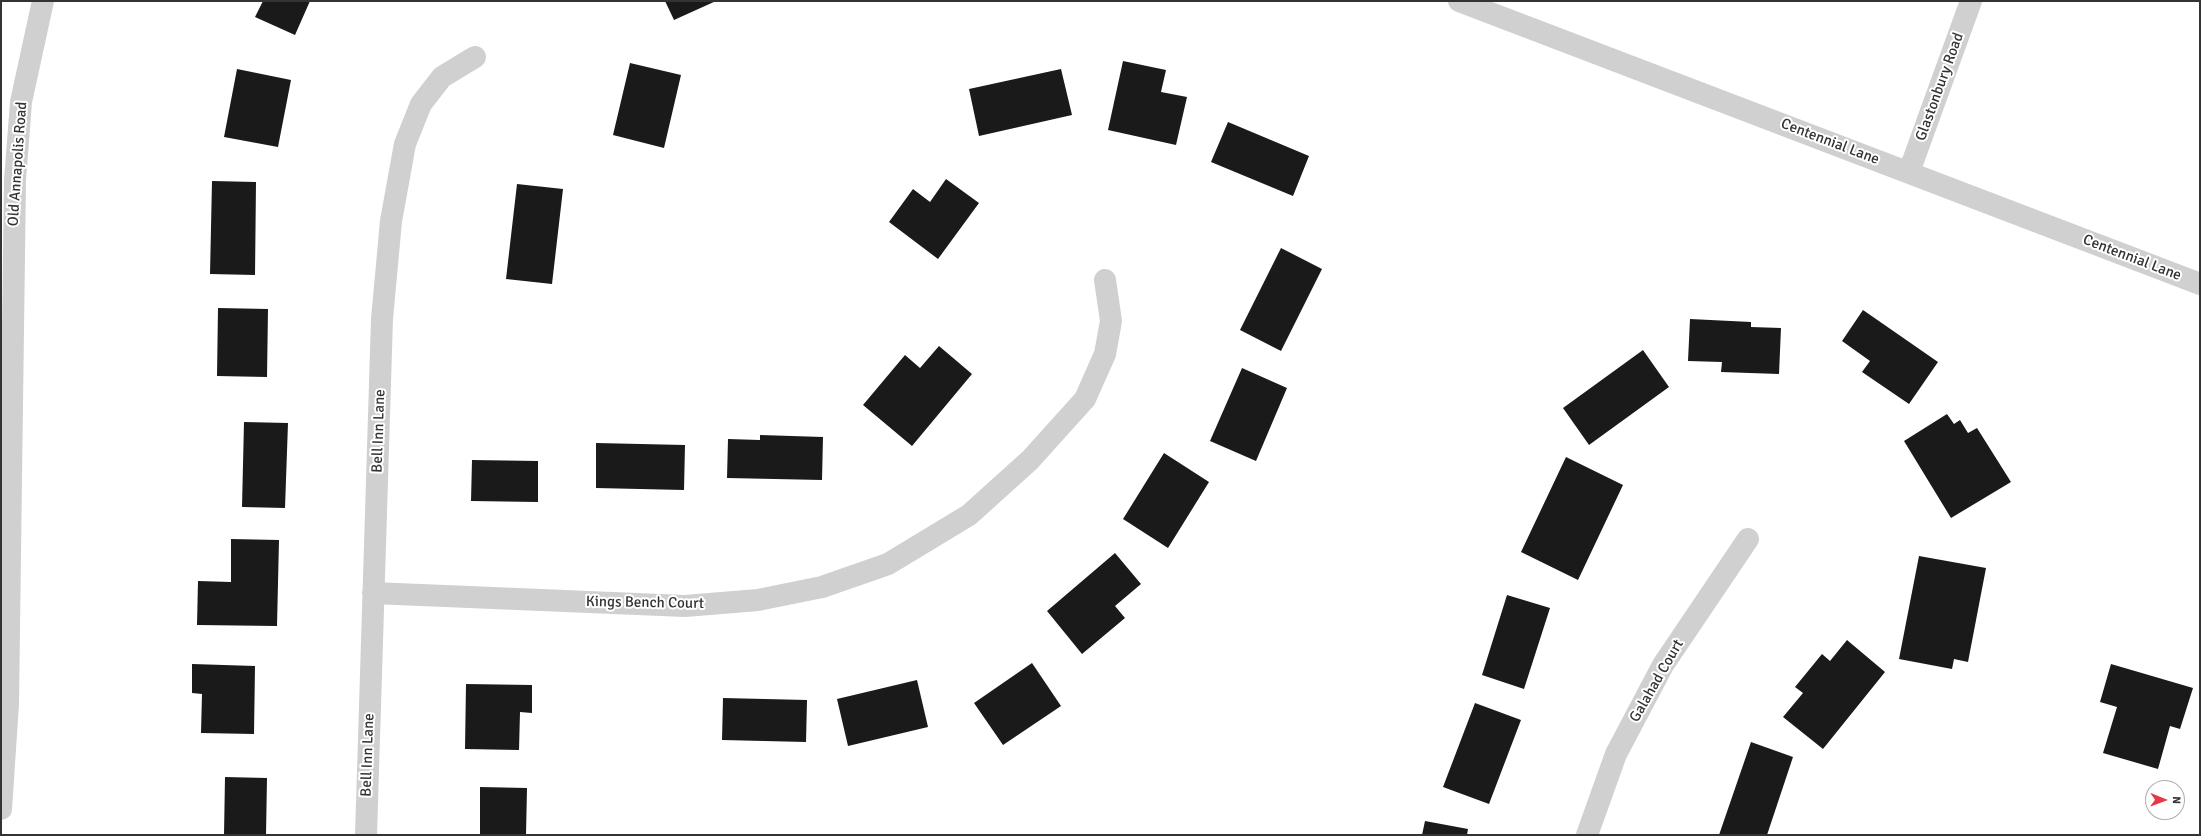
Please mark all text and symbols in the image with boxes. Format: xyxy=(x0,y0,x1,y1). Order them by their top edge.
street label: Glastonbury Road xyxy=(1912,30,1968,144)
street label: Old Annapolis Road xyxy=(5,101,31,227)
street label: Centennial Lane xyxy=(1778,115,1882,169)
street label: Centennial Lane xyxy=(2080,231,2184,285)
street label: Bell Inn Lane xyxy=(369,389,389,473)
street label: Kings Bench Court xyxy=(586,593,704,613)
street label: Galahad Court xyxy=(1626,637,1688,725)
street label: Bell Inn Lane xyxy=(358,713,378,797)
north arrow xyxy=(2145,780,2185,820)
text: N xyxy=(2170,796,2183,804)

